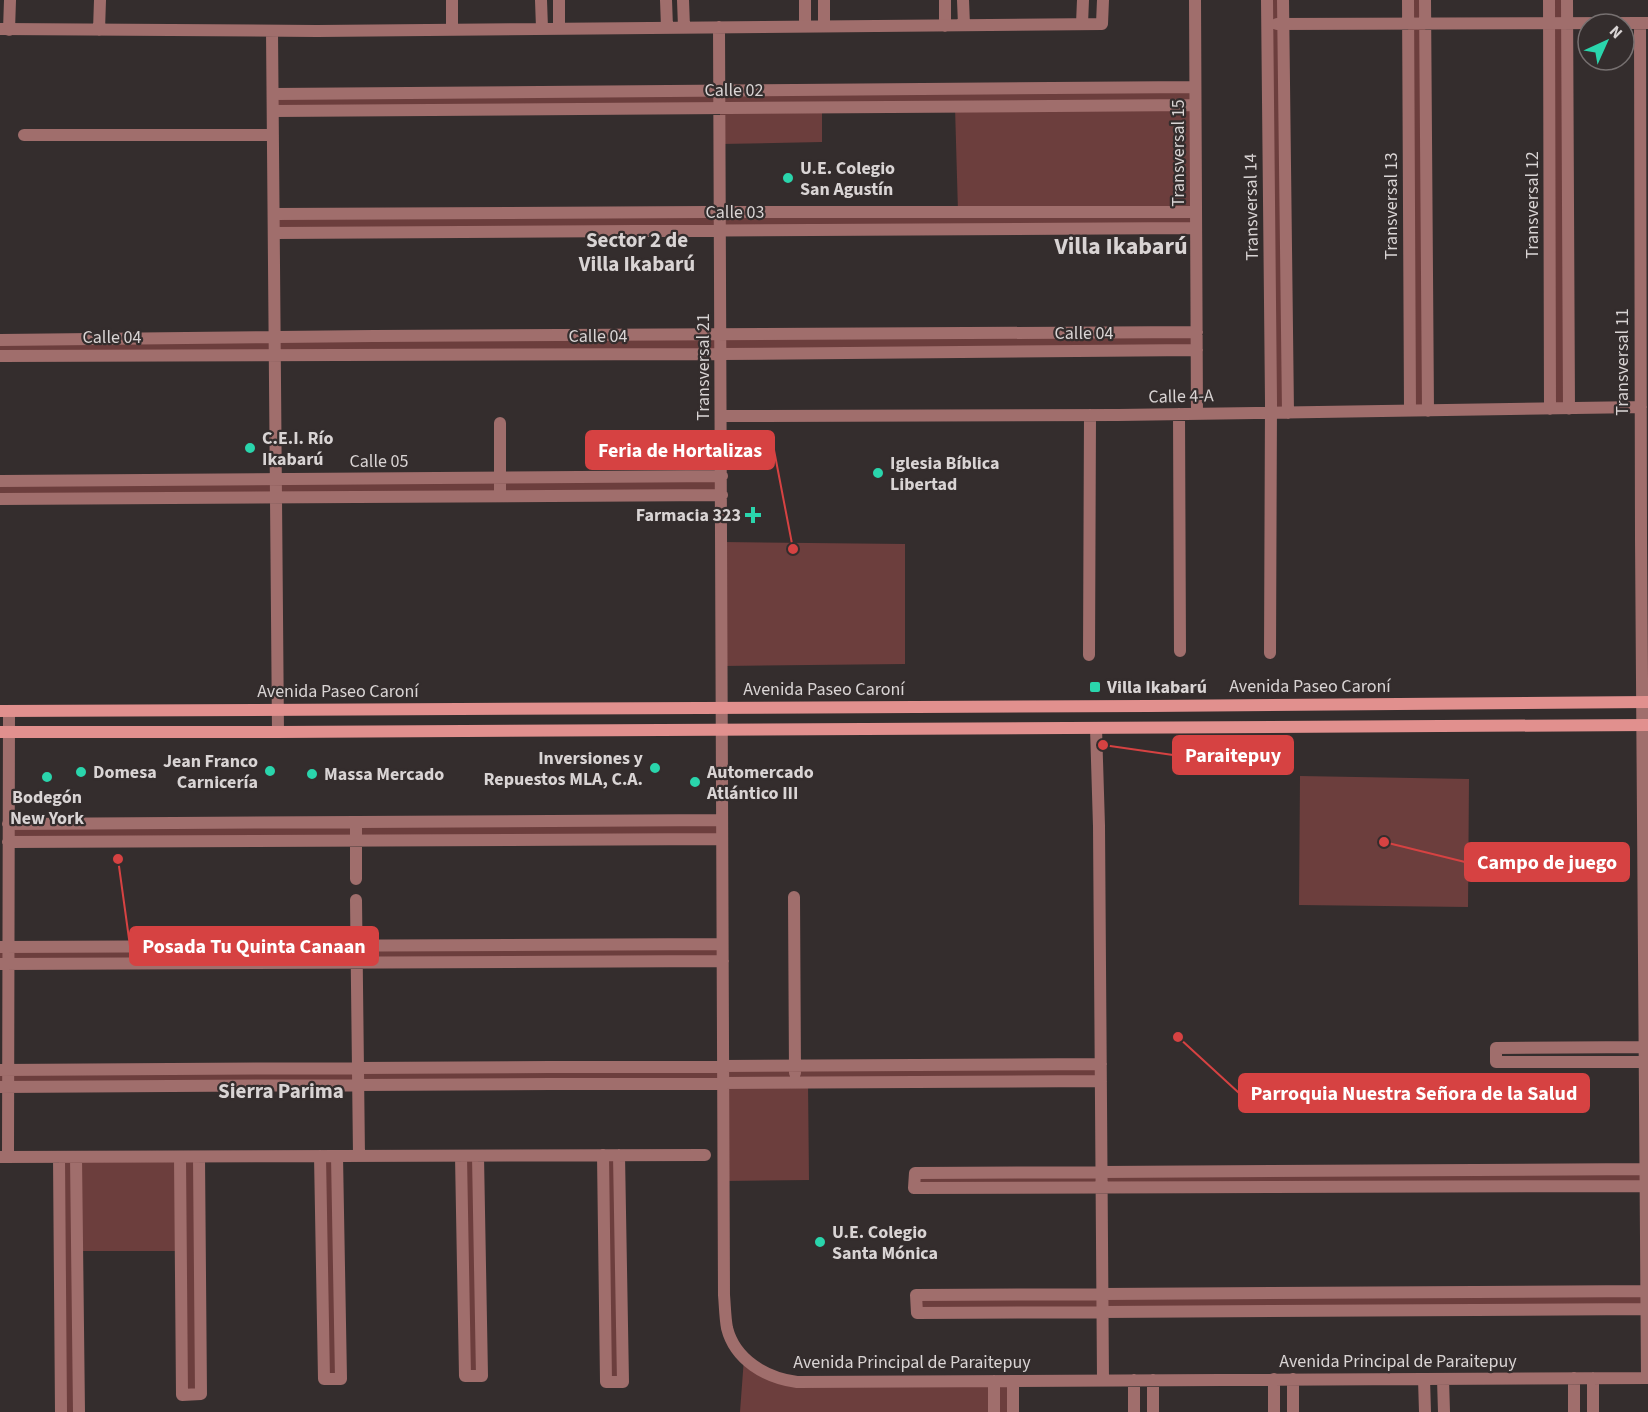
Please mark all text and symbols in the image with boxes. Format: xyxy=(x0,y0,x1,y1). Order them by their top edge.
north arrow xyxy=(1576,12,1636,72)
text: N xyxy=(1604,21,1627,44)
street label: Calle 02 xyxy=(705,78,764,103)
street label: Transversal 15 xyxy=(1166,99,1191,207)
street label: Transversal 12 xyxy=(1520,151,1545,259)
street label: Transversal 13 xyxy=(1379,152,1404,260)
street label: Transversal 14 xyxy=(1238,153,1265,261)
place label: U.E. Colegio San Agustín xyxy=(800,156,895,202)
marker: U.E. Colegio San Agustín xyxy=(781,171,795,185)
street label: Calle 03 xyxy=(706,200,765,225)
district label: Sector 2 de Villa Ikabarú xyxy=(578,225,695,279)
district label: Villa Ikabarú xyxy=(1053,229,1188,264)
street label: Transversal 11 xyxy=(1610,308,1635,416)
street label: Transversal 21 xyxy=(691,313,716,421)
street label: Calle 04 xyxy=(1055,321,1114,346)
street label: Calle 04 xyxy=(569,324,628,349)
street label: Calle 04 xyxy=(83,325,142,350)
street label: Calle 4-A xyxy=(1148,383,1214,410)
place label: C.E.I. Río Ikabarú xyxy=(262,426,334,472)
callout: Feria de Hortalizas xyxy=(586,431,774,469)
text: Feria de Hortalizas xyxy=(598,437,762,465)
marker: C.E.I. Río Ikabarú xyxy=(243,441,257,455)
street label: Calle 05 xyxy=(350,449,409,474)
place label: Iglesia Bíblica Libertad xyxy=(890,451,1000,497)
marker: Iglesia Bíblica Libertad xyxy=(871,466,885,480)
place label: Farmacia 323 xyxy=(636,503,741,528)
marker: Farmacia 323 xyxy=(746,508,760,522)
street label: Avenida Paseo Caroní xyxy=(1229,674,1391,699)
place label: Villa Ikabarú xyxy=(1106,675,1207,700)
street label: Avenida Paseo Caroní xyxy=(743,677,905,702)
street label: Avenida Paseo Caroní xyxy=(257,679,419,704)
marker: Villa Ikabarú xyxy=(1088,680,1102,694)
callout: Paraitepuy xyxy=(1173,736,1293,774)
text: Paraitepuy xyxy=(1185,742,1282,770)
place label: Inversiones y Repuestos MLA, C.A. xyxy=(483,746,644,792)
place label: Jean Franco Carnicería xyxy=(163,749,258,795)
place label: Domesa xyxy=(93,760,157,785)
place label: Automercado Atlántico III xyxy=(706,760,814,806)
marker: Inversiones y Repuestos MLA, C.A. xyxy=(648,761,662,775)
place label: Massa Mercado xyxy=(324,762,444,787)
marker: Jean Franco Carnicería xyxy=(263,764,277,778)
marker: Domesa xyxy=(74,765,88,779)
marker: Massa Mercado xyxy=(305,767,319,781)
marker: Bodegón New York xyxy=(40,770,54,784)
marker: Automercado Atlántico III xyxy=(688,775,702,789)
place label: Bodegón New York xyxy=(10,785,84,831)
callout: Campo de juego xyxy=(1465,843,1629,881)
text: Campo de juego xyxy=(1477,849,1617,877)
callout: Posada Tu Quinta Canaan xyxy=(130,927,378,965)
text: Posada Tu Quinta Canaan xyxy=(142,933,366,961)
callout: Parroquia Nuestra Señora de la Salud xyxy=(1239,1074,1589,1112)
district label: Sierra Parima xyxy=(218,1076,344,1106)
text: Parroquia Nuestra Señora de la Salud xyxy=(1251,1080,1577,1108)
place label: U.E. Colegio Santa Mónica xyxy=(832,1220,938,1266)
marker: U.E. Colegio Santa Mónica xyxy=(813,1235,827,1249)
street label: Avenida Principal de Paraitepuy xyxy=(1279,1349,1517,1374)
street label: Avenida Principal de Paraitepuy xyxy=(793,1350,1031,1375)

